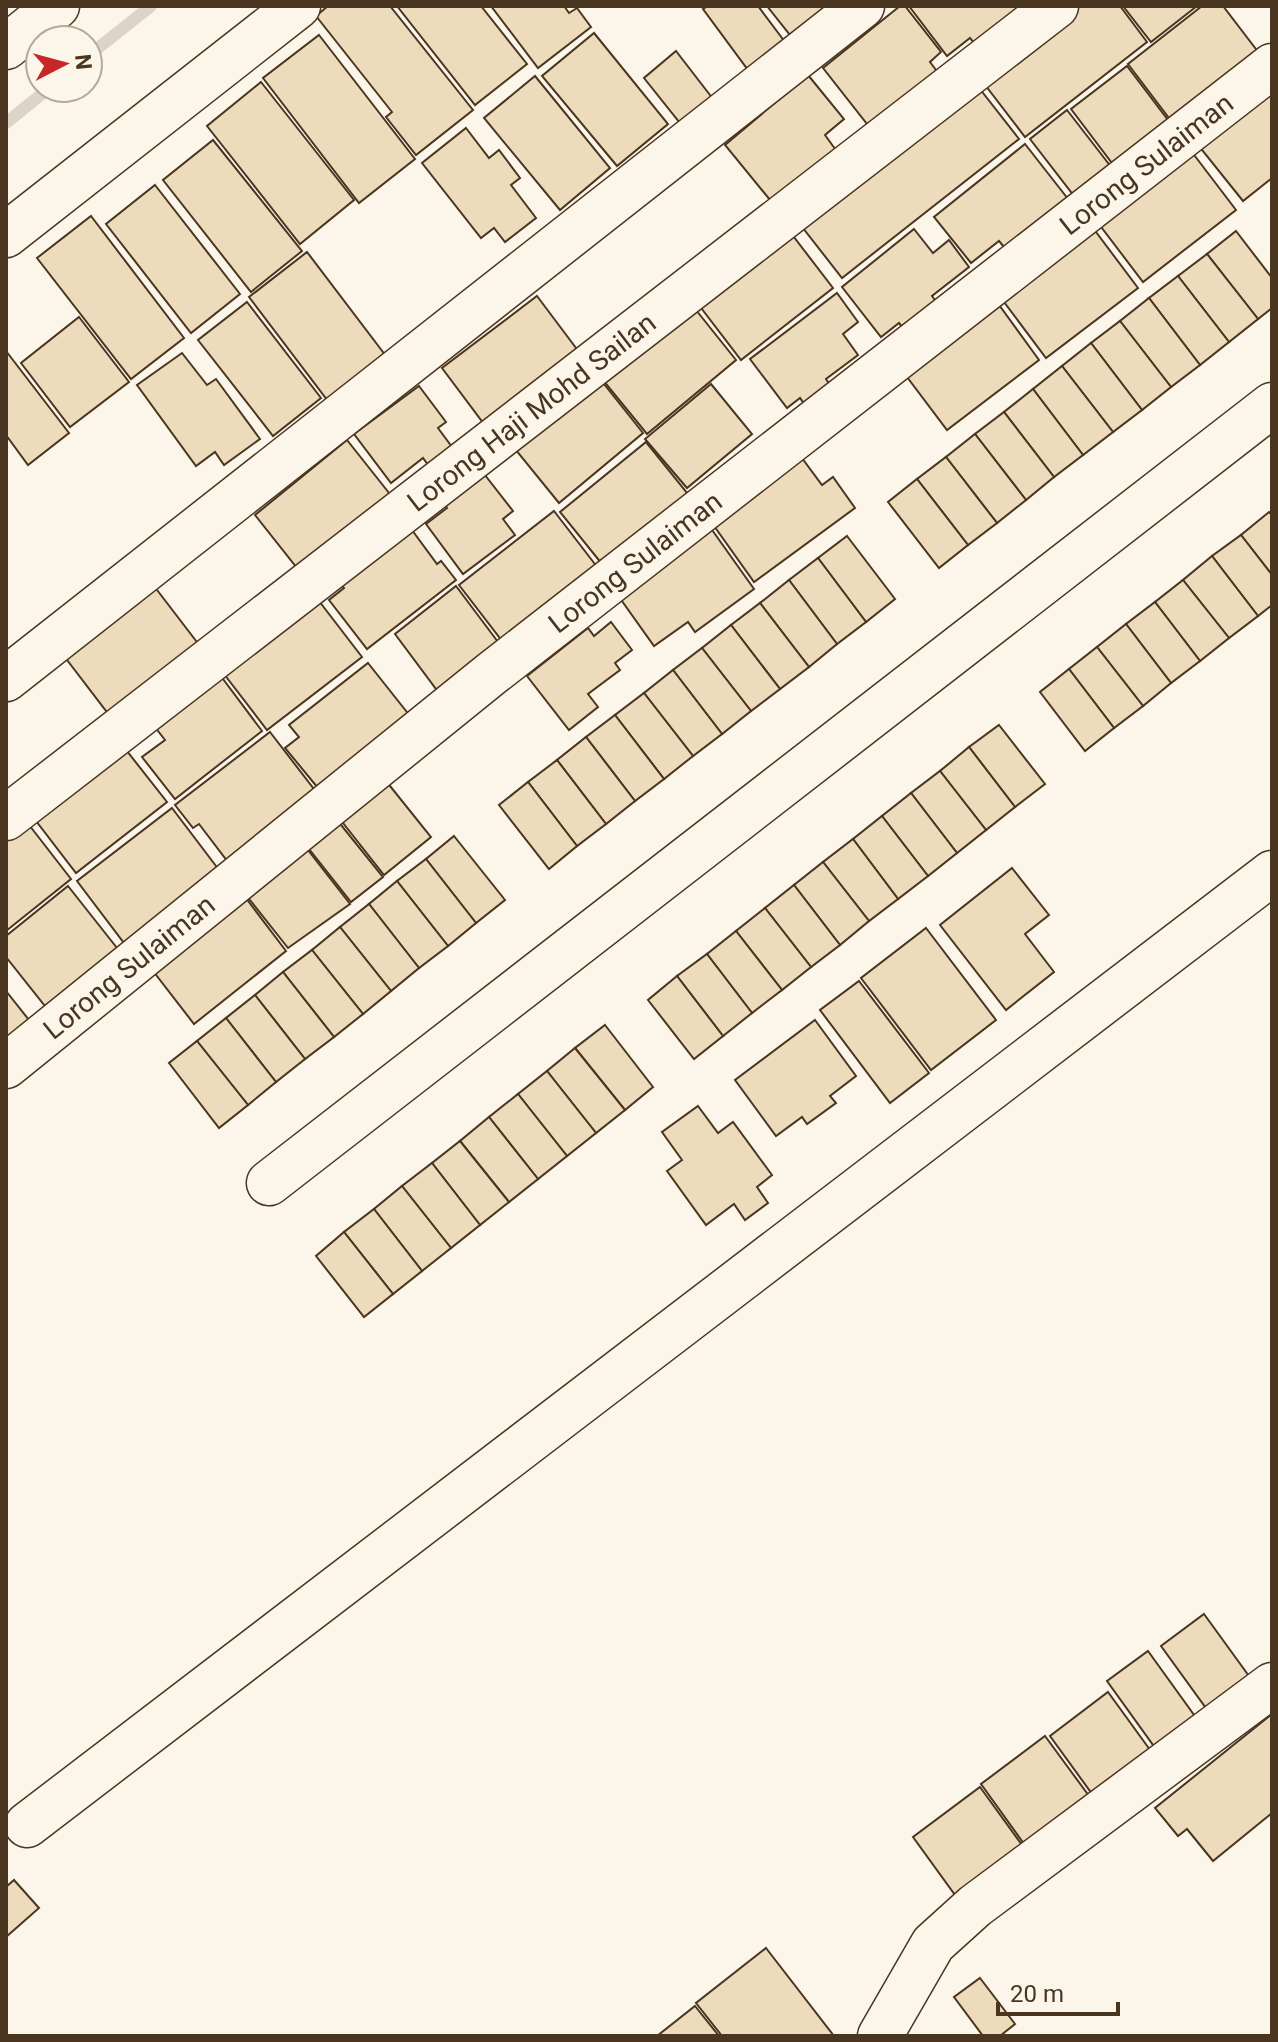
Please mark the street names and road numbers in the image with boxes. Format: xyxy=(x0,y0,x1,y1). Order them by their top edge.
street label: Lorong Sulaiman xyxy=(1053,86,1239,242)
street label: Lorong Haji Mohd Sailan xyxy=(401,305,662,518)
street label: Lorong Sulaiman xyxy=(542,484,728,640)
street label: Lorong Sulaiman xyxy=(37,888,221,1046)

